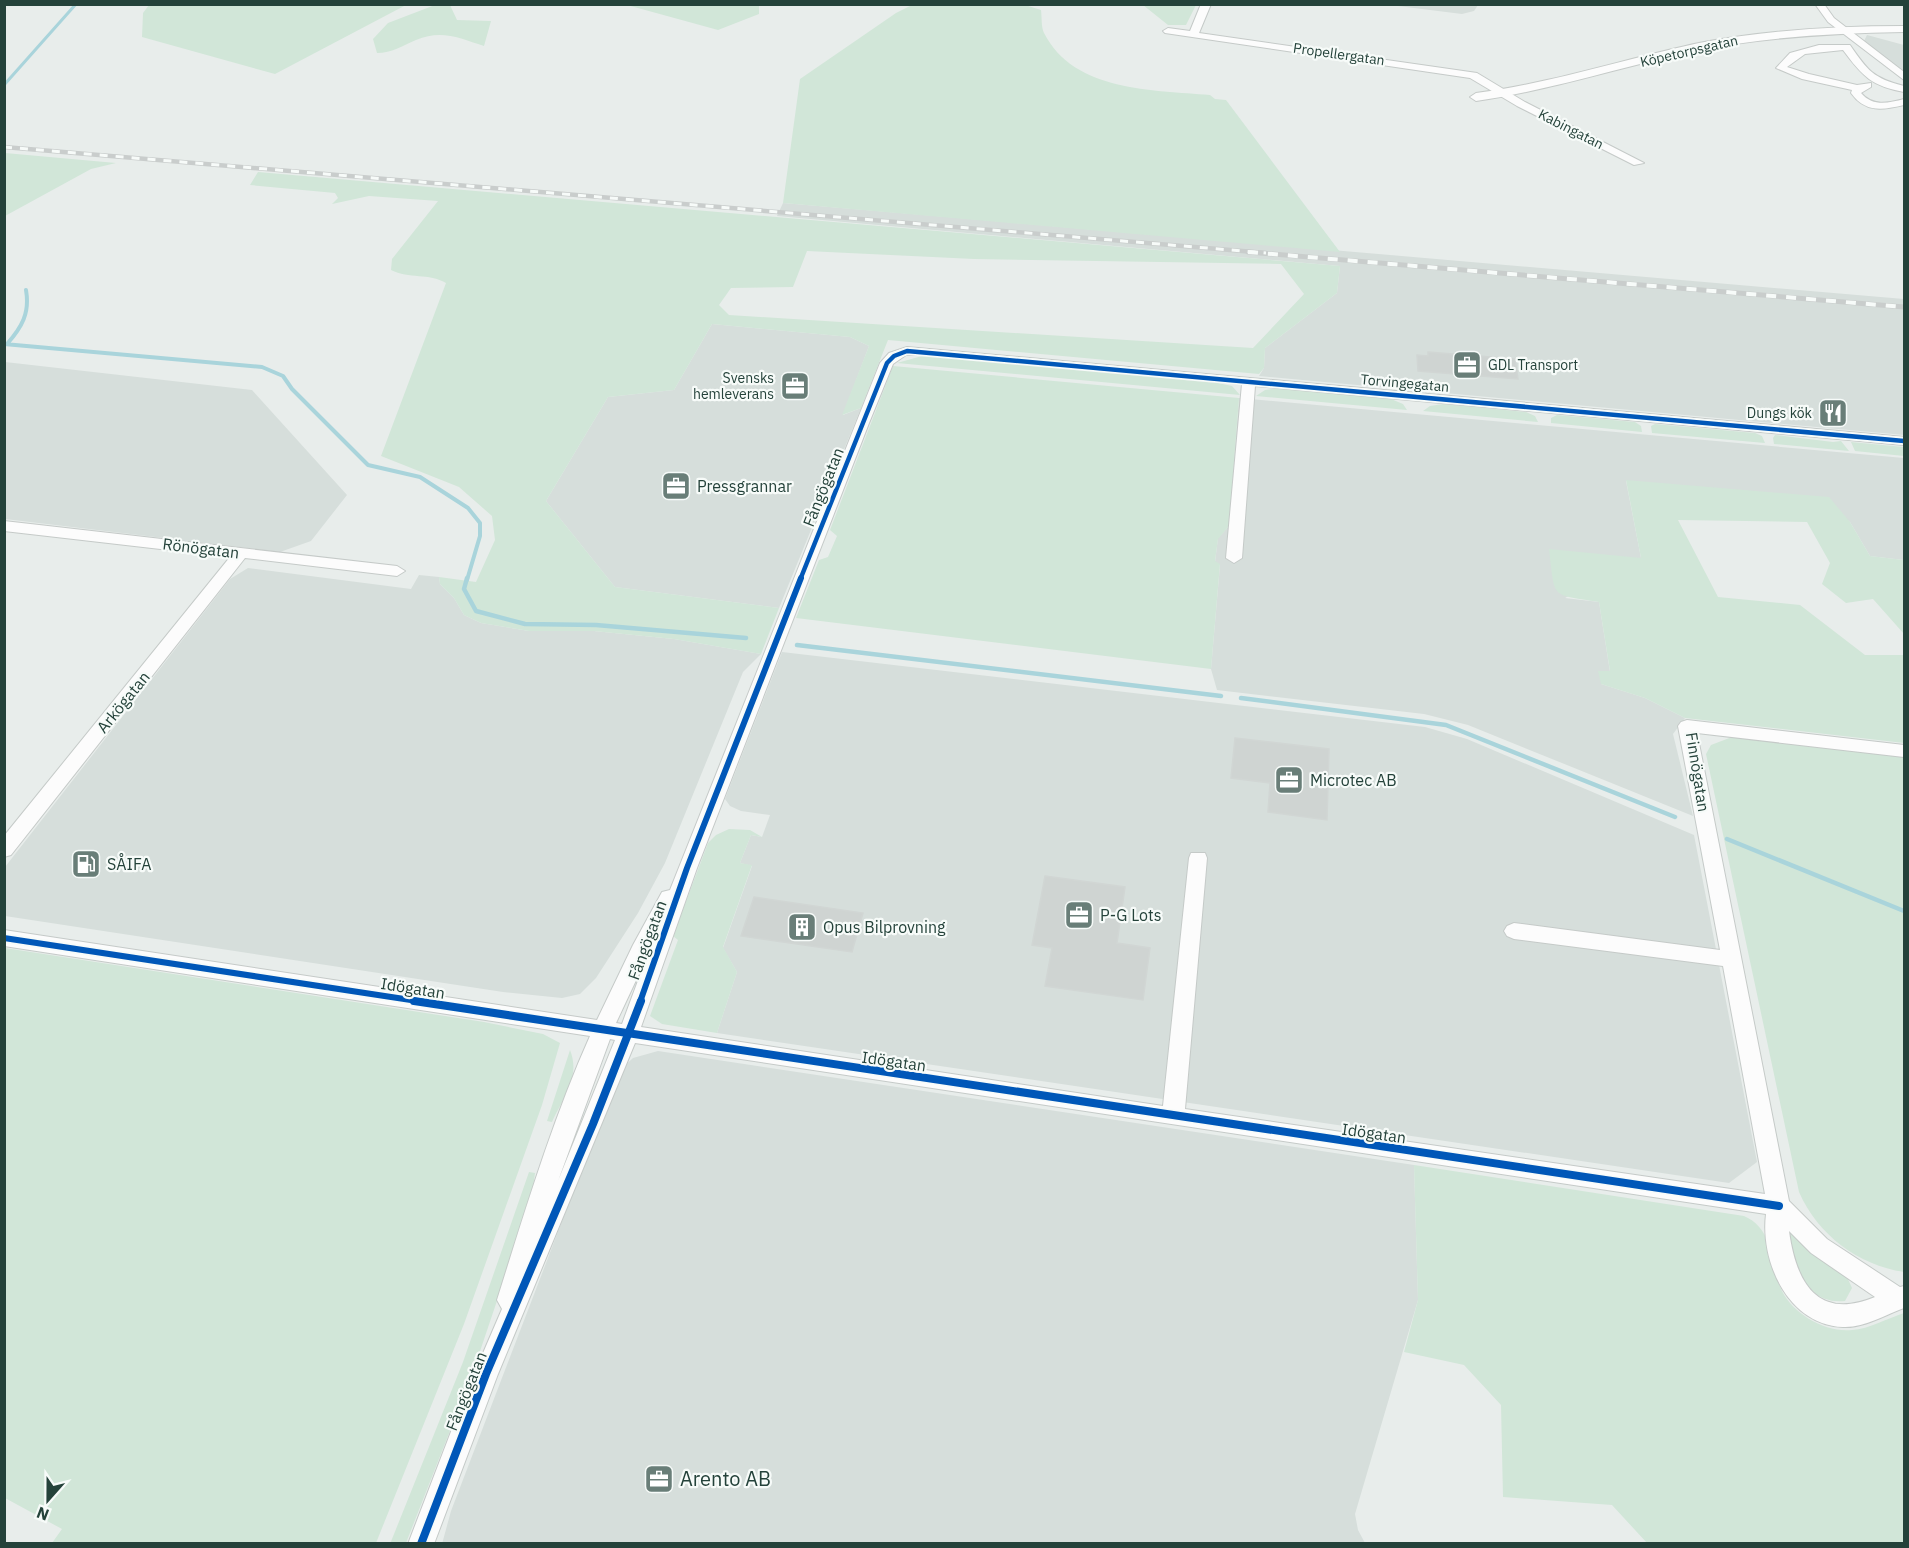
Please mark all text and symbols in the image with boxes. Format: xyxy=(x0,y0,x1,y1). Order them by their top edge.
street label: Köpetorpsgatan xyxy=(1638,31,1740,71)
street label: Propellergatan xyxy=(1292,39,1386,69)
street label: Kabingatan xyxy=(1535,105,1607,153)
office icon: GDL Transport xyxy=(1451,349,1483,381)
place label: GDL Transport xyxy=(1488,356,1578,374)
place label: Svensks hemleverans xyxy=(693,369,774,403)
office icon: Svensks hemleverans xyxy=(779,370,811,402)
street label: Torvingegatan xyxy=(1360,370,1450,396)
restaurant icon: Dungs kök xyxy=(1817,397,1849,429)
place label: Dungs kök xyxy=(1747,404,1813,422)
street label: Fångögatan xyxy=(798,445,848,529)
office icon: Pressgrannar xyxy=(660,470,692,502)
place label: Pressgrannar xyxy=(697,476,792,496)
street label: Rönögatan xyxy=(161,533,241,563)
street label: Arkögatan xyxy=(92,667,154,737)
street label: Finnögatan xyxy=(1682,731,1714,813)
office icon: Microtec AB xyxy=(1273,764,1305,796)
place label: Microtec AB xyxy=(1310,770,1397,790)
fuel station icon: SÅIFA xyxy=(70,848,102,880)
place label: SÅIFA xyxy=(107,853,151,874)
street label: Fångögatan xyxy=(623,897,671,983)
office icon: P-G Lots xyxy=(1063,899,1095,931)
place label: P-G Lots xyxy=(1100,905,1161,925)
building icon: Opus Bilprovning xyxy=(786,911,818,943)
place label: Opus Bilprovning xyxy=(823,917,946,937)
street label: Idögatan xyxy=(379,973,447,1003)
street label: Idögatan xyxy=(861,1047,927,1075)
street label: Idögatan xyxy=(1341,1119,1407,1147)
street label: Fångögatan xyxy=(441,1349,491,1433)
office icon: Arento AB xyxy=(643,1463,675,1495)
place label: Arento AB xyxy=(680,1465,771,1492)
north arrow xyxy=(18,1470,78,1530)
text: N xyxy=(34,1503,52,1525)

